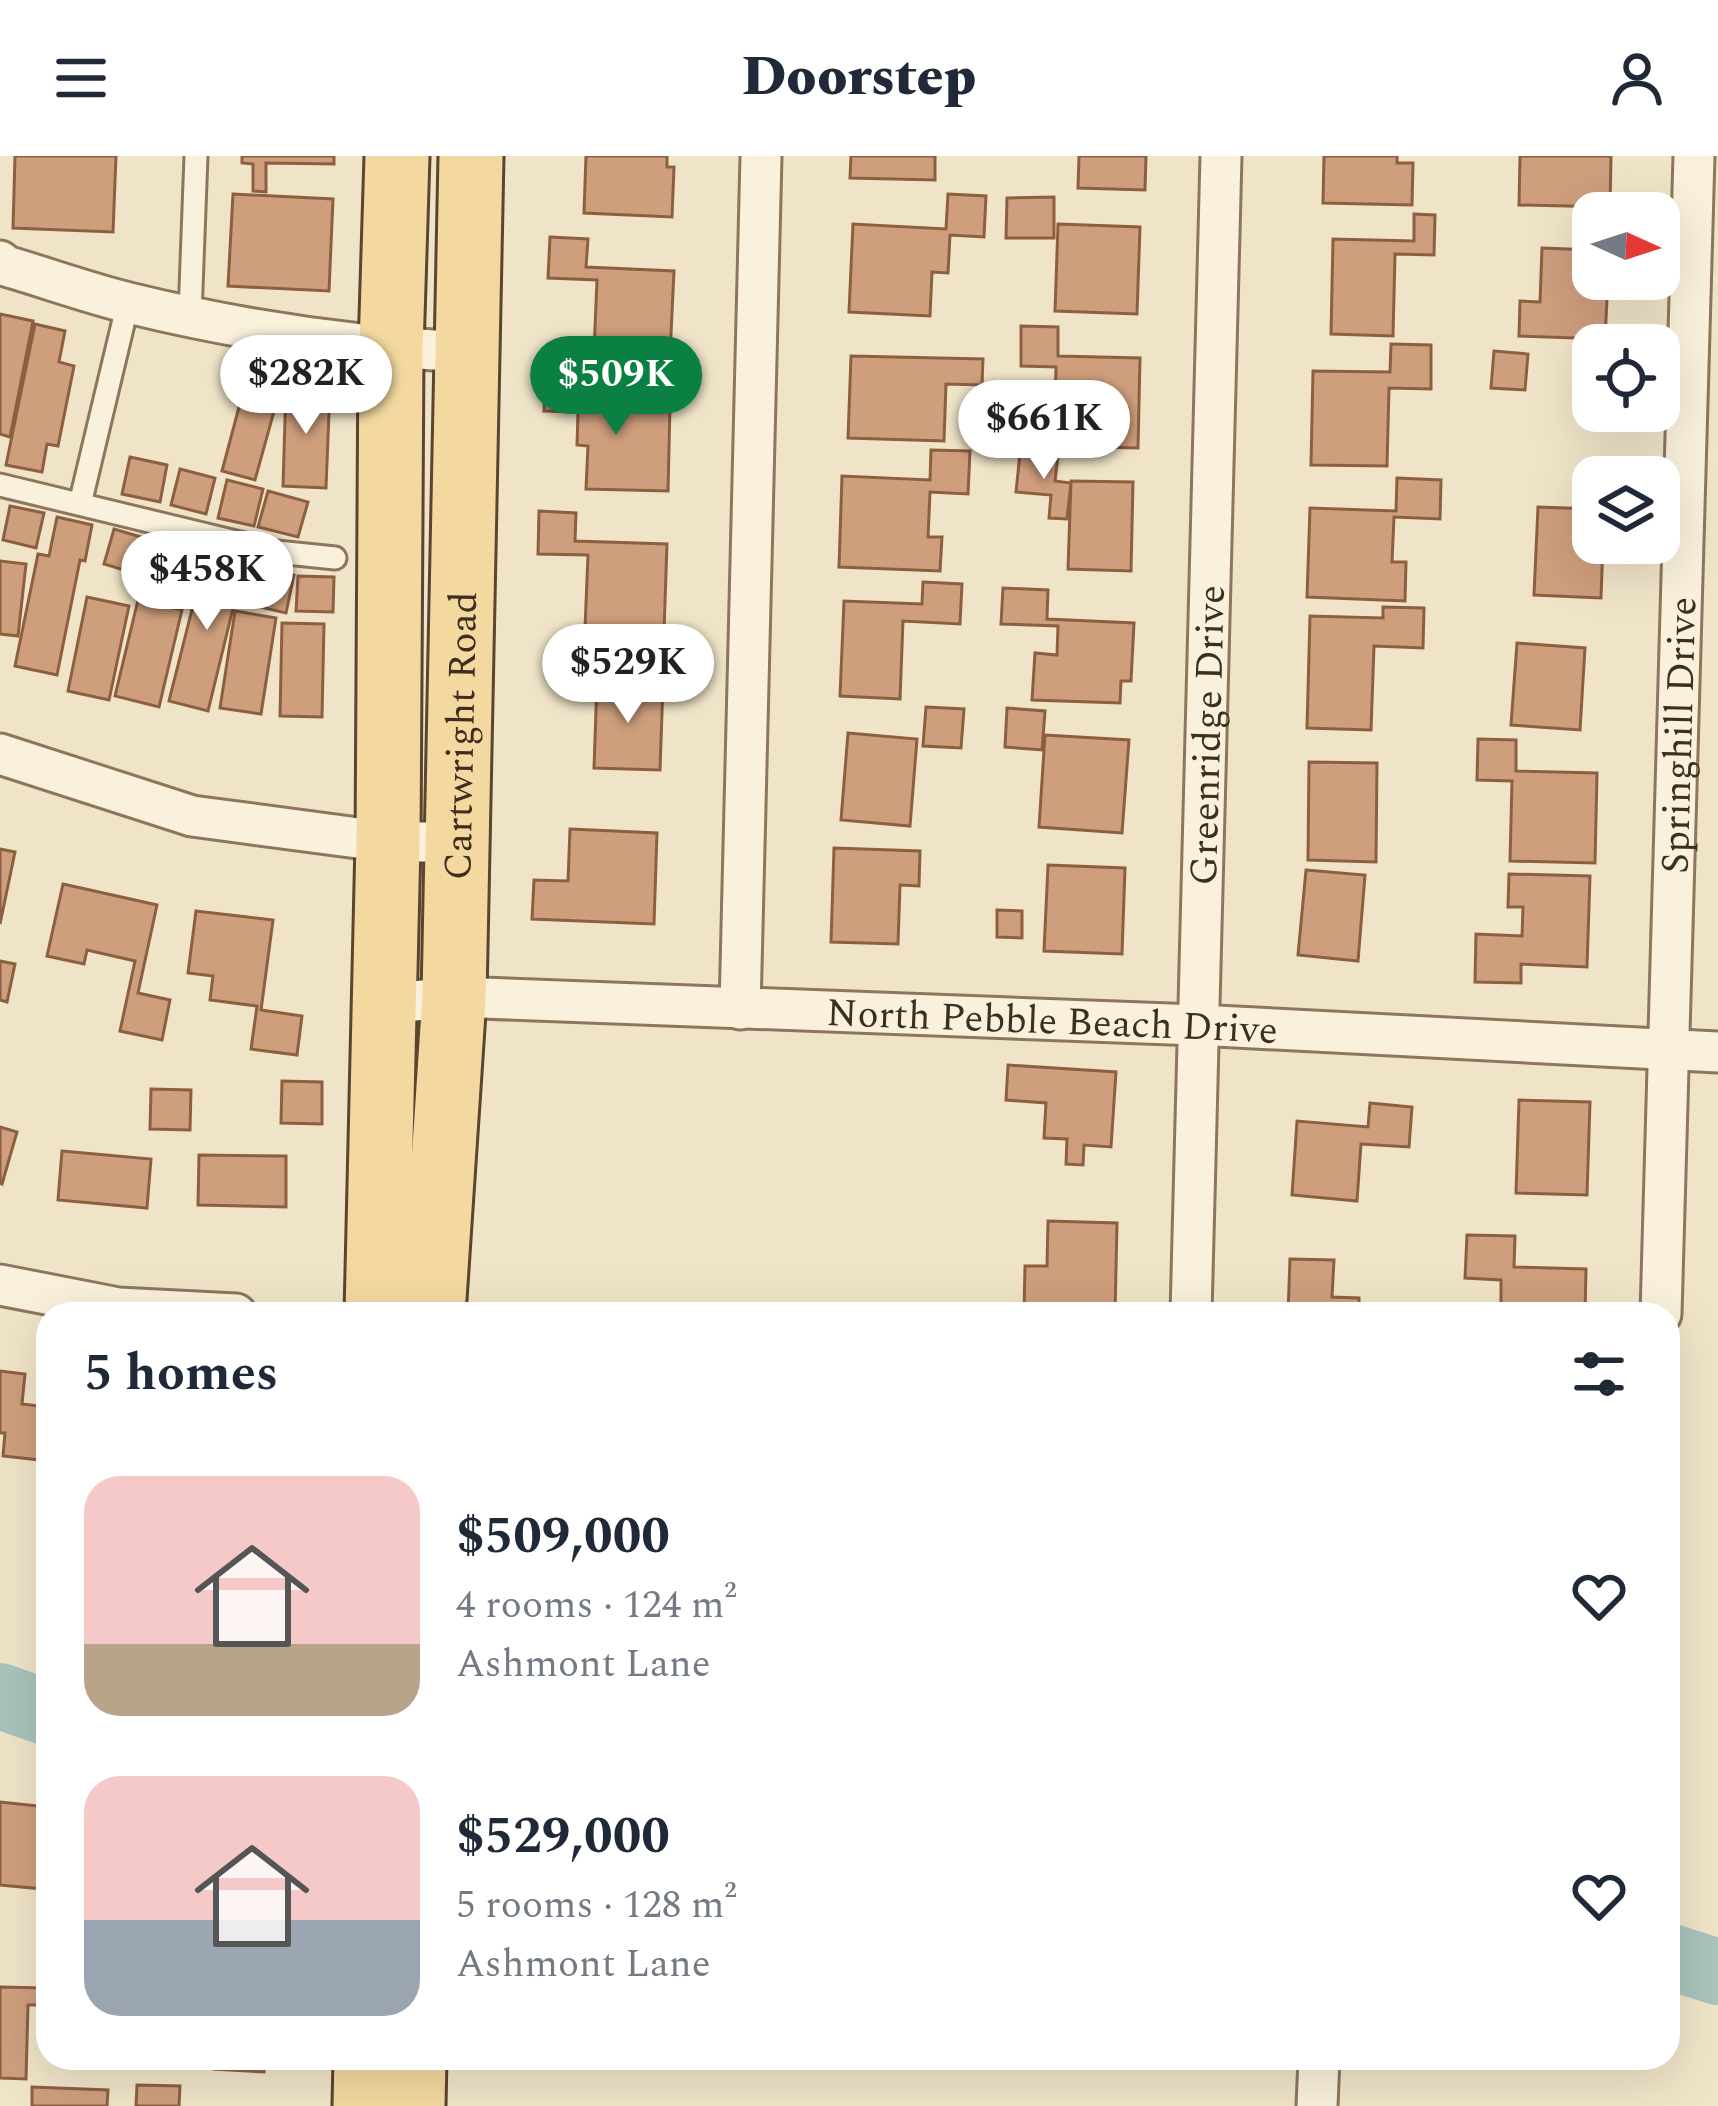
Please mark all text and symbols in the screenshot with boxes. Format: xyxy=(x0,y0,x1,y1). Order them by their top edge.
text: Doorstep xyxy=(742,37,976,119)
icon: menu xyxy=(48,45,114,111)
icon: person xyxy=(1604,45,1670,111)
north arrow xyxy=(1572,192,1680,300)
map controls xyxy=(1572,192,1680,564)
button: locate xyxy=(1572,324,1680,432)
pin: $282K xyxy=(222,335,390,437)
pin: $509K xyxy=(532,336,700,438)
text: $282K xyxy=(247,344,365,403)
text: $509K xyxy=(557,345,675,404)
pin: $661K xyxy=(960,380,1128,482)
text: $661K xyxy=(985,389,1103,448)
button: layers xyxy=(1572,456,1680,564)
pin: $458K xyxy=(123,531,291,633)
text: $458K xyxy=(148,540,266,599)
street label: Greenridge Drive xyxy=(1175,584,1242,886)
street label: Cartwright Road xyxy=(429,591,494,881)
street label: Springhill Drive xyxy=(1647,596,1713,875)
pin: $529K xyxy=(544,624,712,726)
text: $529K xyxy=(569,633,687,692)
street label: North Pebble Beach Drive xyxy=(825,984,1279,1061)
text: 5 homes xyxy=(84,1335,278,1413)
icon: filters xyxy=(1566,1341,1632,1407)
text: $509,000 xyxy=(456,1498,670,1576)
icon: home xyxy=(180,1524,324,1668)
icon: heart xyxy=(1566,1563,1632,1629)
text: 4 rooms · 124 m² xyxy=(456,1576,737,1635)
text: Ashmont Lane xyxy=(456,1635,711,1694)
text: $529,000 xyxy=(456,1798,670,1876)
icon: home xyxy=(180,1824,324,1968)
icon: heart xyxy=(1566,1863,1632,1929)
text: 5 rooms · 128 m² xyxy=(456,1876,737,1935)
text: Ashmont Lane xyxy=(456,1935,711,1994)

